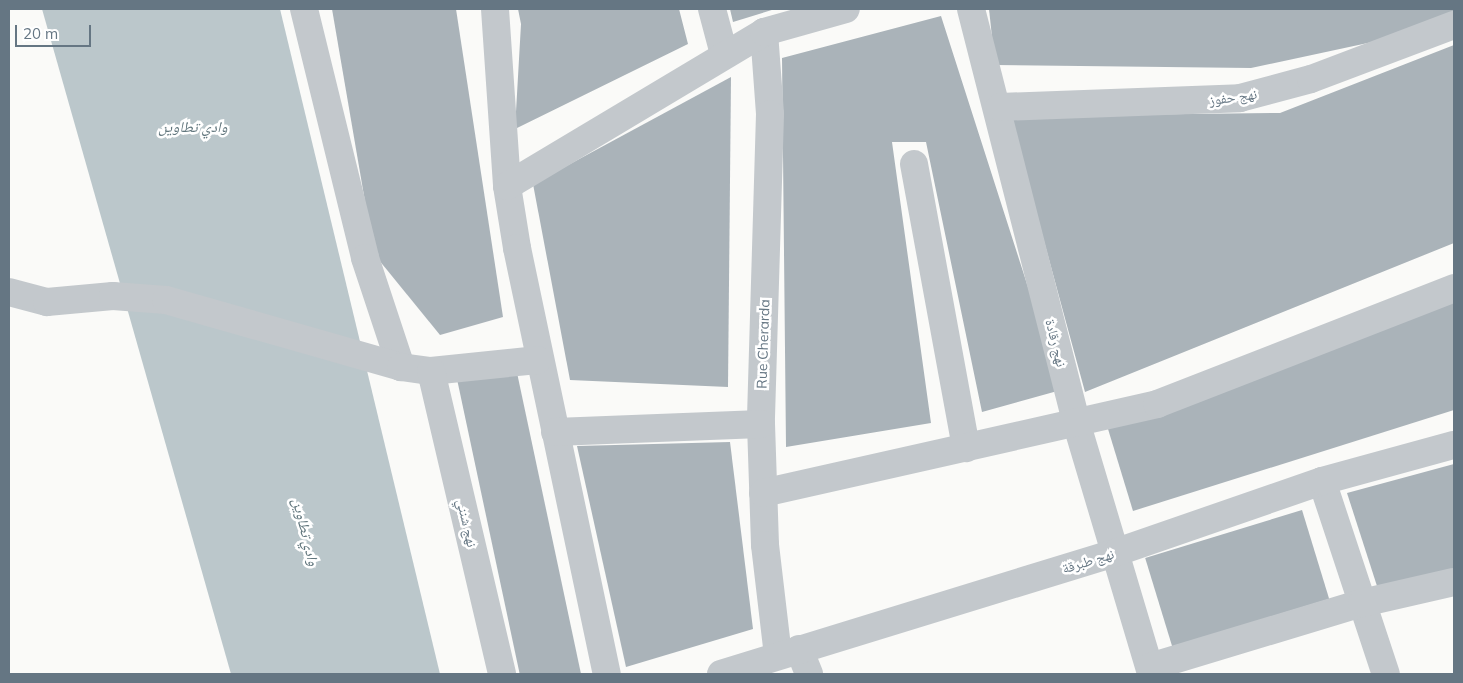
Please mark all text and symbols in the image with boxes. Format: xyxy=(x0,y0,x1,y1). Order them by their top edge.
scale bar xyxy=(18,15,94,47)
text: 20 m xyxy=(23,24,58,43)
street label: نهج حفوز xyxy=(1208,85,1258,109)
water label: وادي تطاوين xyxy=(158,118,228,136)
street label: Rue Cherarda xyxy=(753,299,773,389)
street label: نهج رقادة xyxy=(1042,317,1070,369)
water label: وادي تطاوين xyxy=(289,496,323,568)
street label: نهج شنني xyxy=(453,497,481,549)
street label: نهج طبرقة xyxy=(1060,545,1116,577)

